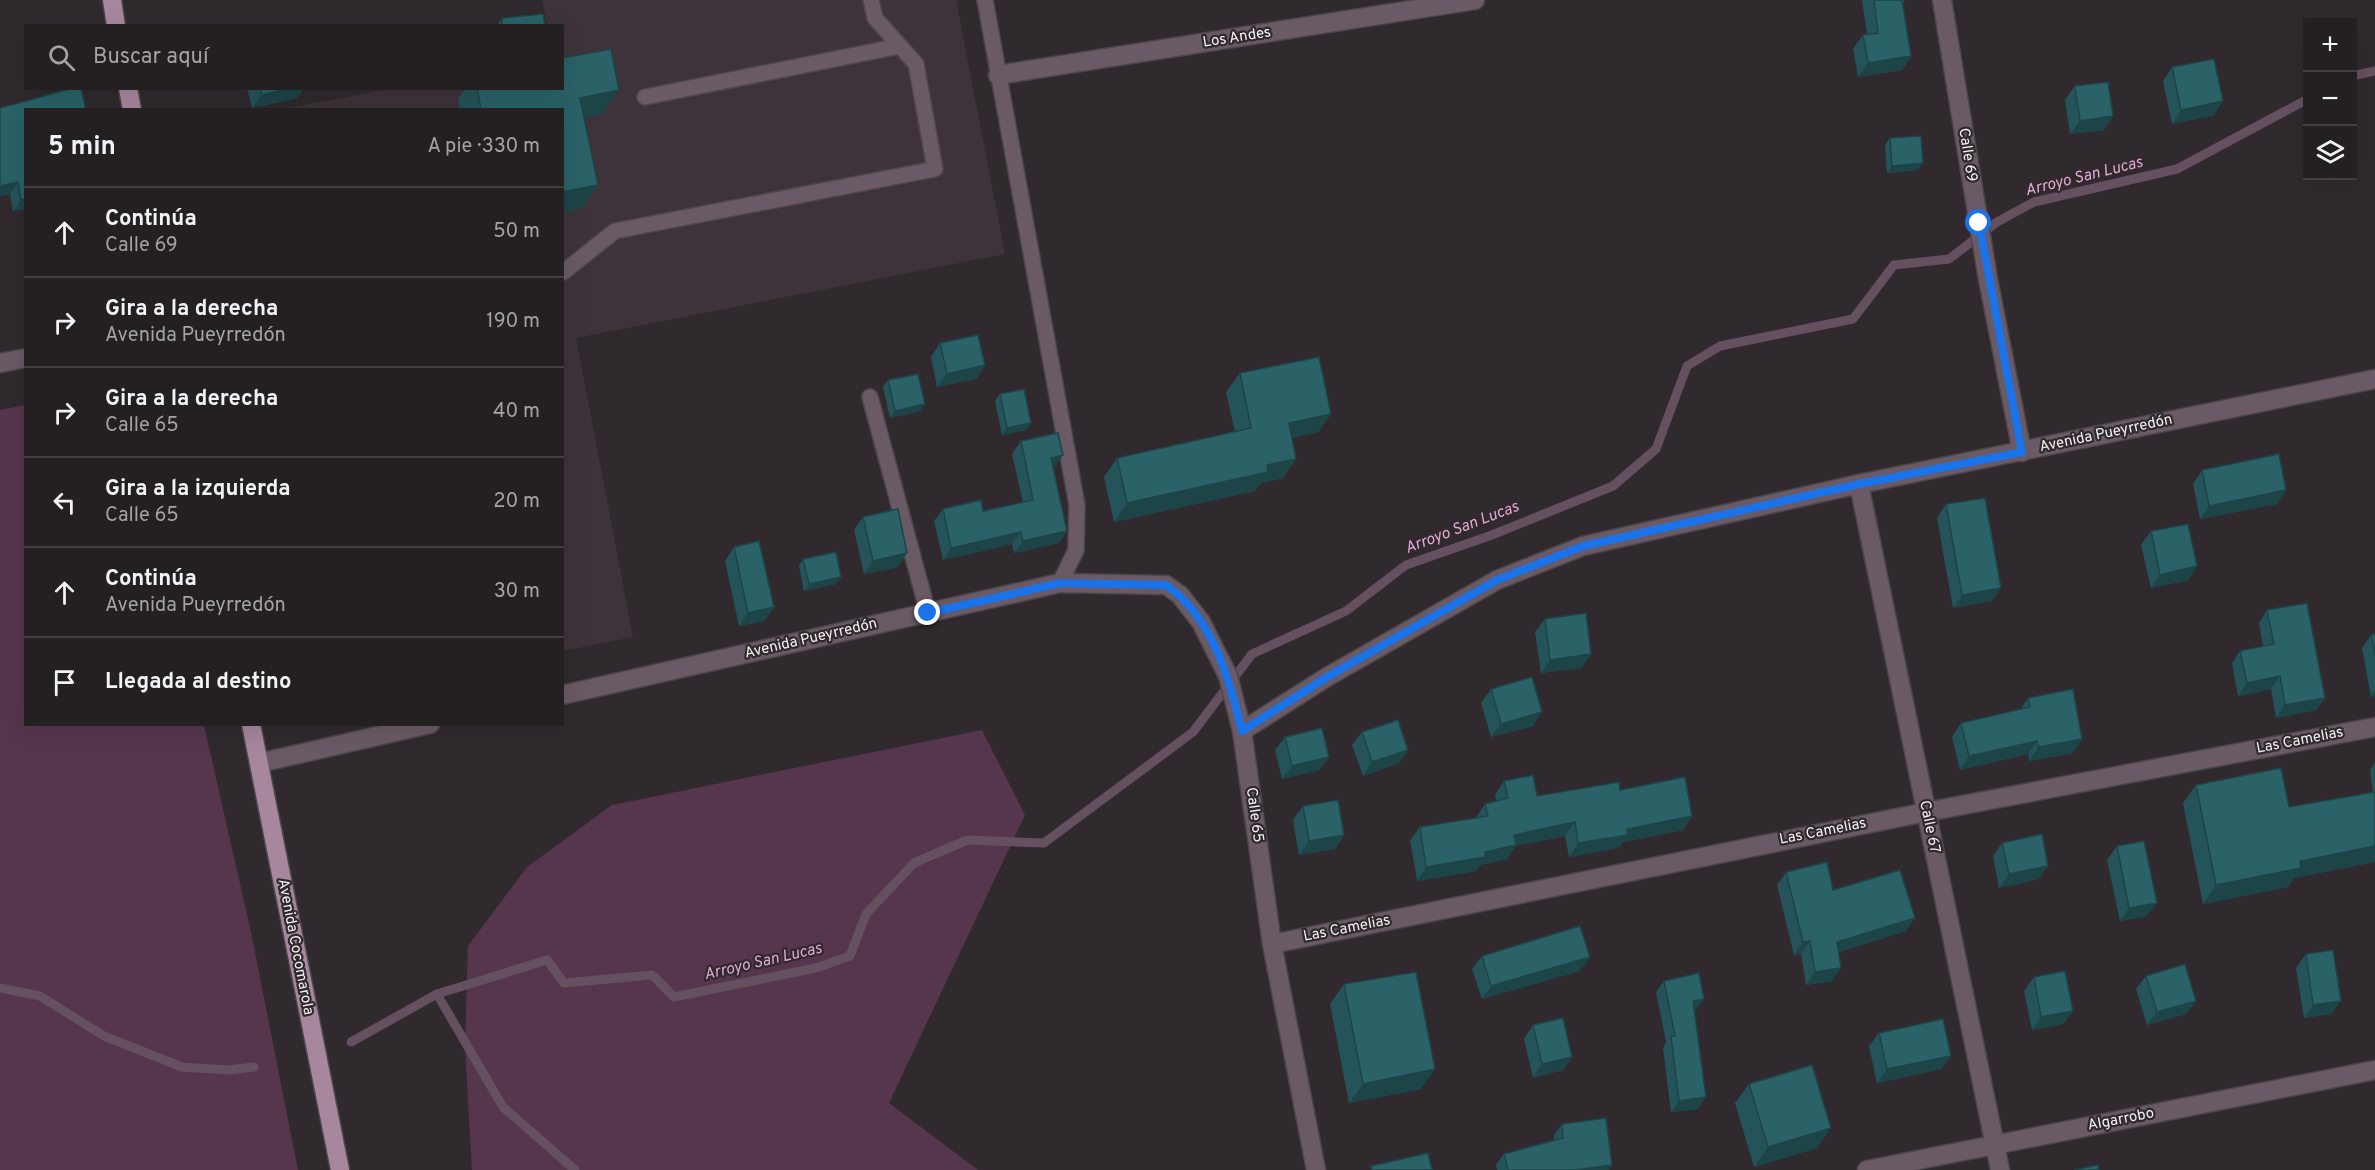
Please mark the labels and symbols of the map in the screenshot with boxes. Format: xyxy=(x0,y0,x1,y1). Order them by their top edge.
street label: Los Andes xyxy=(1202,23,1272,53)
street label: Calle 69 xyxy=(1953,127,1981,183)
water label: Arroyo San Lucas xyxy=(2023,153,2146,201)
route start xyxy=(1965,209,1991,235)
street label: Avenida Pueyrredón xyxy=(2038,411,2174,457)
water label: Arroyo San Lucas xyxy=(1402,497,1523,559)
route end xyxy=(914,599,940,625)
street label: Avenida Pueyrredón xyxy=(743,614,879,664)
street label: Las Camelias xyxy=(2255,723,2345,759)
street label: Calle 65 xyxy=(1241,786,1267,844)
street label: Calle 67 xyxy=(1914,799,1944,855)
street label: Las Camelias xyxy=(1778,814,1868,850)
street label: Avenida Cocomarola xyxy=(272,877,318,1017)
street label: Las Camelias xyxy=(1302,911,1392,947)
water label: Arroyo San Lucas xyxy=(702,939,825,985)
street label: Algarrobo xyxy=(2086,1104,2156,1136)

